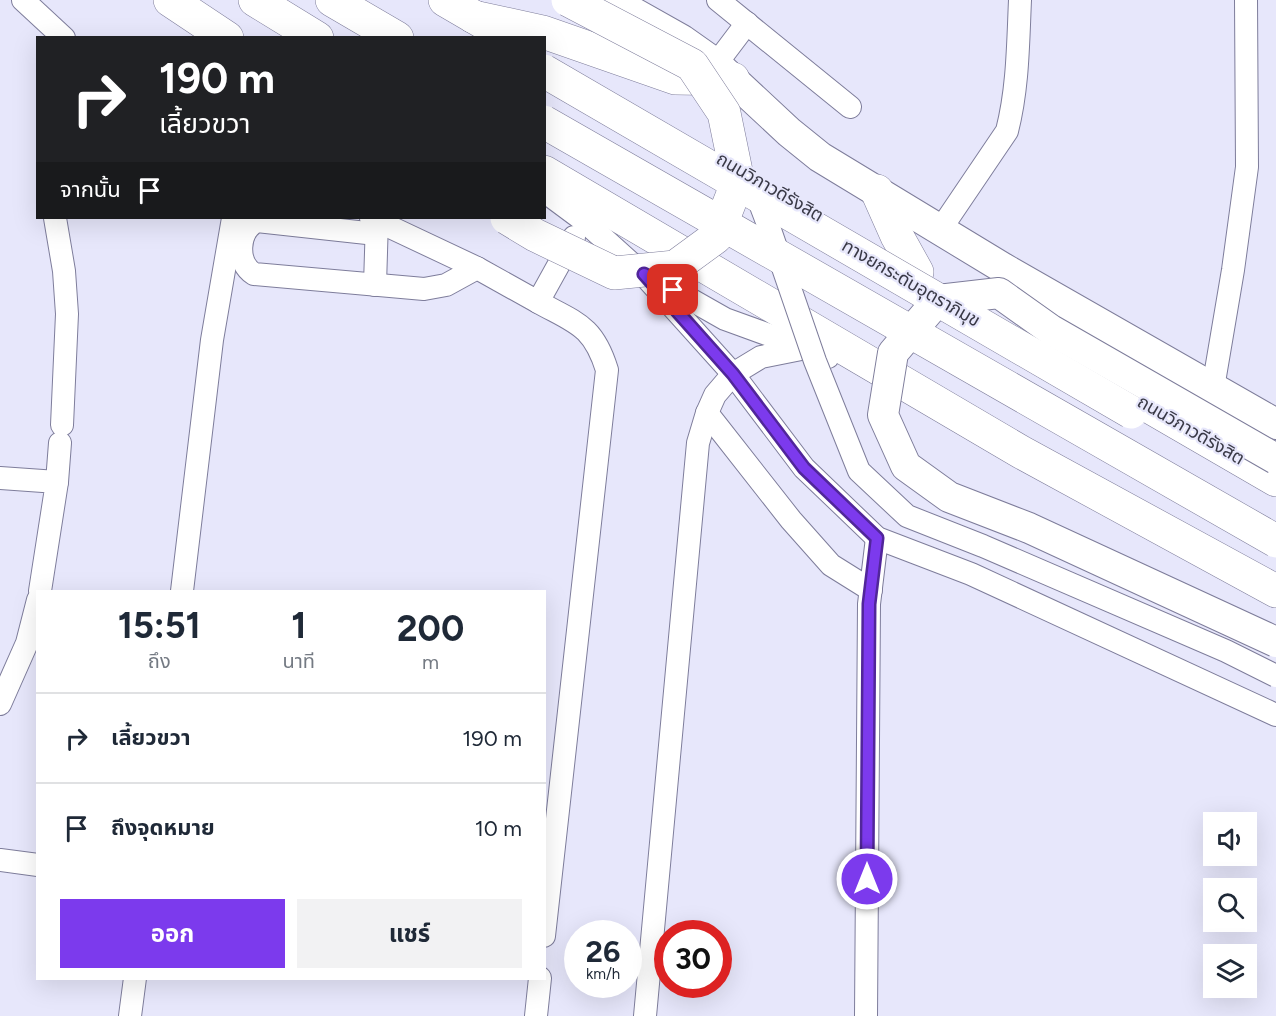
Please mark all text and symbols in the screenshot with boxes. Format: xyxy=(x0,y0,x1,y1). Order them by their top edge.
text: 190 m xyxy=(159,53,275,104)
icon: right xyxy=(60,60,138,138)
text: เลี้ยวขวา xyxy=(159,107,250,140)
street label: ถนนวิภาวดีรังสิต xyxy=(713,147,827,227)
icon: arrive xyxy=(133,174,166,207)
text: จากนั้น xyxy=(60,176,121,203)
street label: ทางยกระดับอุตราภิมุข xyxy=(838,235,984,331)
pin xyxy=(647,264,698,315)
icon: arrive xyxy=(656,273,689,306)
street label: ถนนวิภาวดีรังสิต xyxy=(1134,390,1248,470)
text: 15:51 xyxy=(118,604,201,647)
text: 1 xyxy=(291,604,306,647)
text: 200 xyxy=(397,607,464,650)
text: ถึง xyxy=(148,649,171,673)
text: นาที xyxy=(282,649,315,673)
text: m xyxy=(422,650,439,674)
icon: right xyxy=(60,722,93,755)
text: เลี้ยวขวา xyxy=(111,724,191,751)
text: 190 m xyxy=(462,725,522,752)
icon: arrive xyxy=(60,812,93,845)
map controls xyxy=(1203,812,1257,998)
button: sound xyxy=(1203,812,1257,866)
text: ถึงจุดหมาย xyxy=(111,814,215,841)
text: 10 m xyxy=(475,815,522,842)
position arrow xyxy=(835,847,899,911)
button: search xyxy=(1203,878,1257,932)
button: ออก xyxy=(60,899,285,968)
button: แชร์ xyxy=(297,899,522,968)
speed limit sign: 30 xyxy=(654,920,732,998)
text: 26 xyxy=(586,933,620,970)
button: layers xyxy=(1203,944,1257,998)
text: km/h xyxy=(586,965,620,983)

